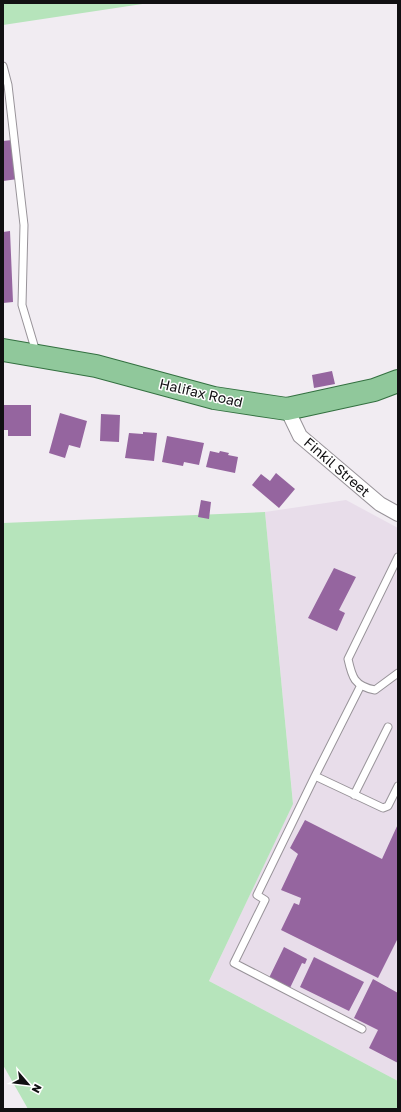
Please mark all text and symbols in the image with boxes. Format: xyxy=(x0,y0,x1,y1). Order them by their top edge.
street label: Halifax Road xyxy=(158,375,244,410)
street label: Finkil Street xyxy=(301,433,374,500)
north arrow xyxy=(8,1064,48,1104)
text: N xyxy=(30,1082,45,1096)

